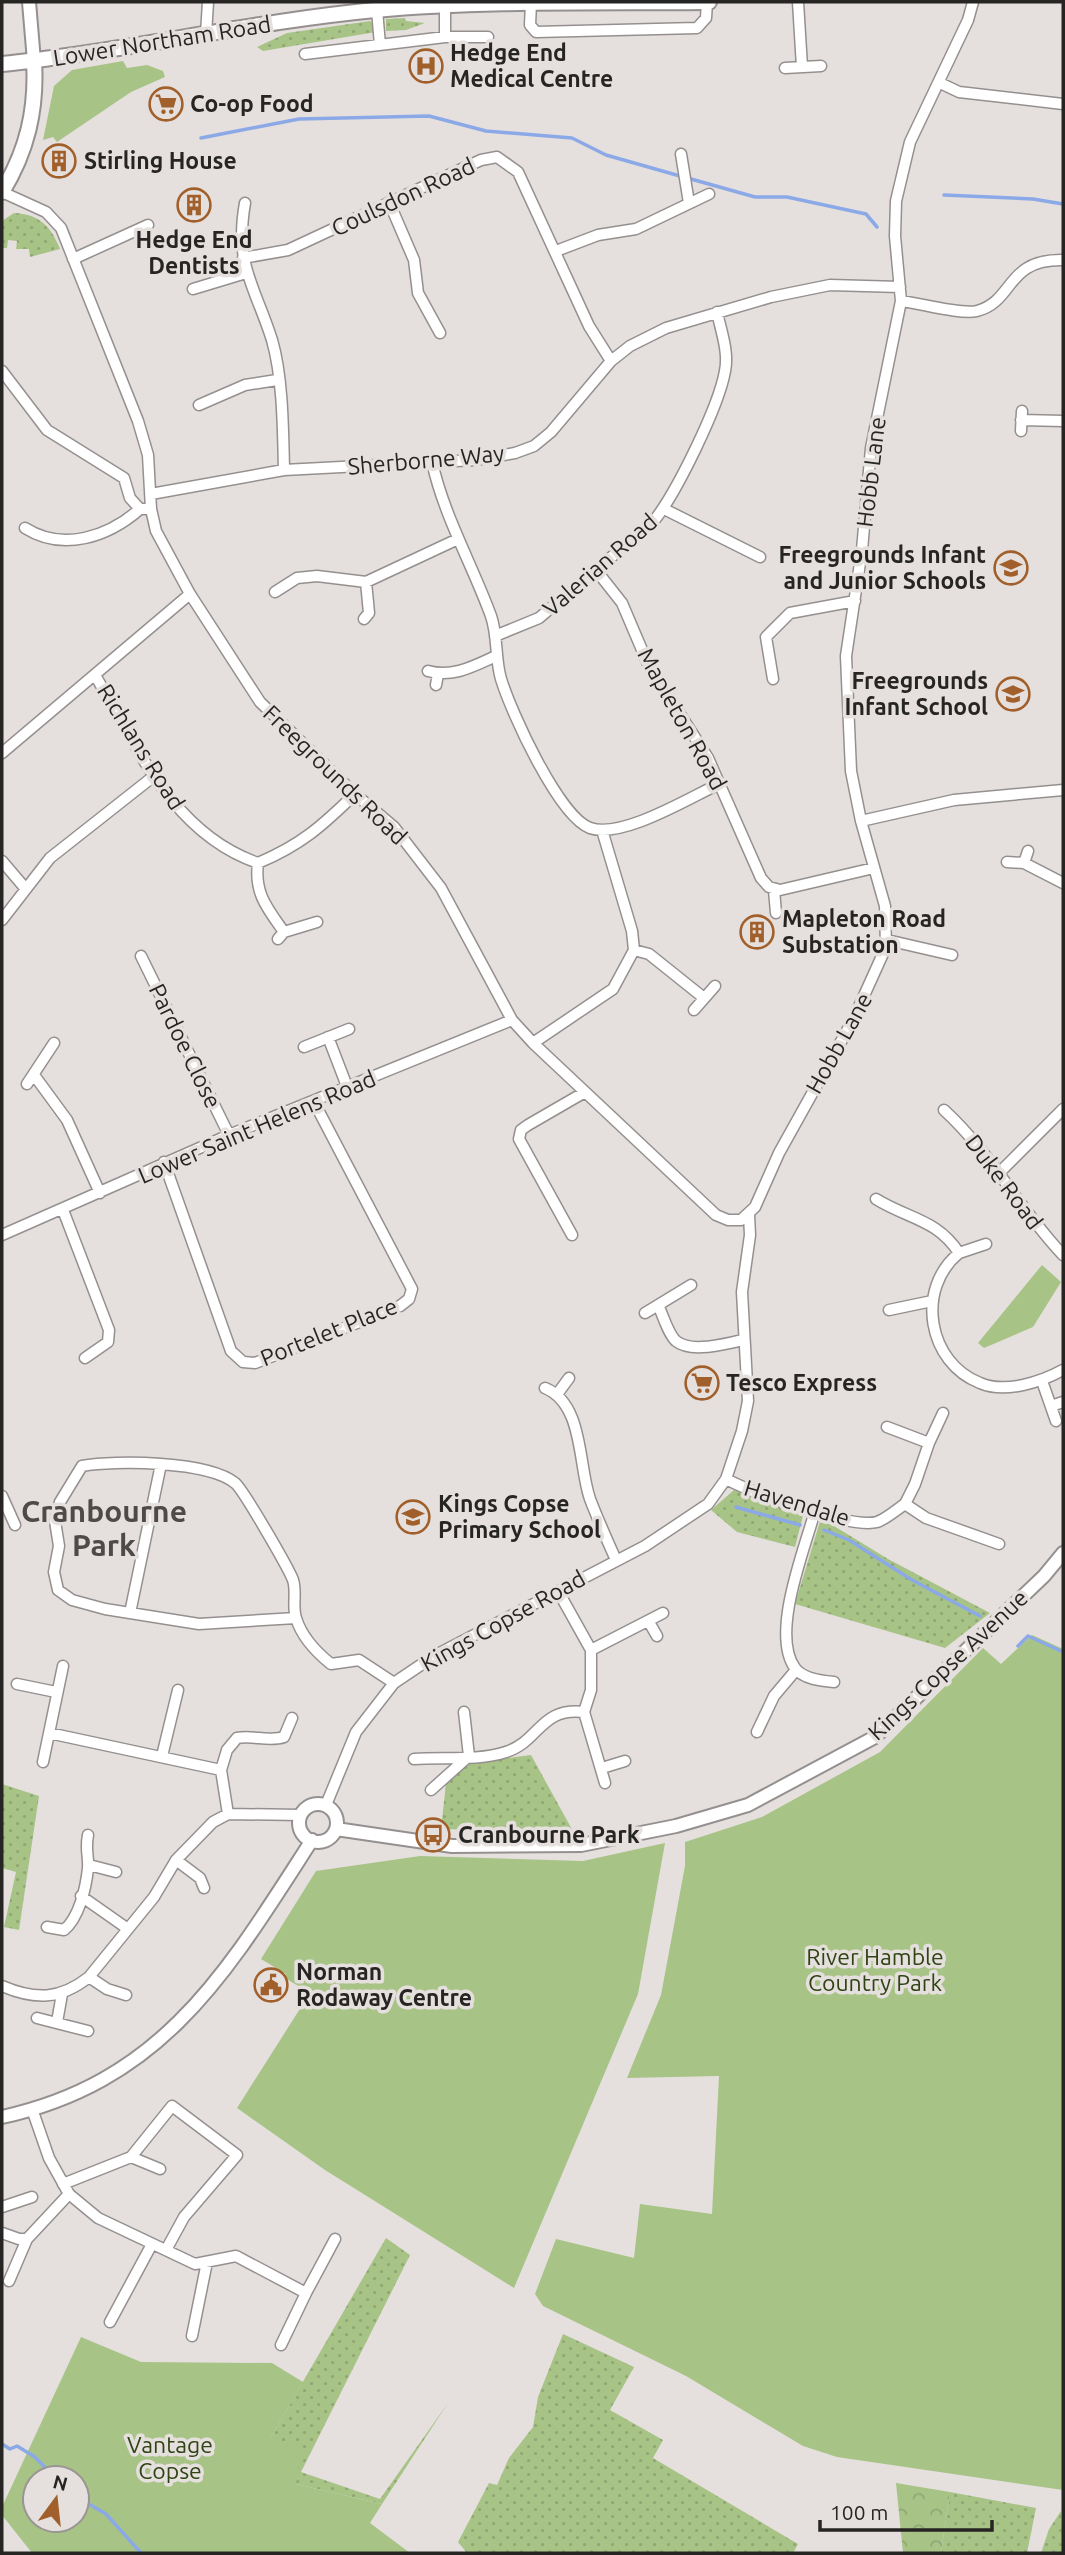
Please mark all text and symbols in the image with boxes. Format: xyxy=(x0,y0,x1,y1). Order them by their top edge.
street label: Lower Northam Road xyxy=(51,11,273,70)
place label: Hedge End Medical Centre xyxy=(450,40,613,91)
hospital icon: Hedge End Medical Centre xyxy=(407,47,445,85)
supermarket icon: Co-op Food xyxy=(147,85,185,123)
place label: Co-op Food xyxy=(190,91,314,116)
building icon: Stirling House xyxy=(40,142,78,180)
place label: Stirling House xyxy=(84,148,237,173)
street label: Coulsdon Road xyxy=(327,152,478,241)
building icon: Hedge End Dentists xyxy=(175,186,213,224)
place label: Hedge End Dentists xyxy=(136,227,252,278)
street label: Hobb Lane xyxy=(851,415,890,529)
street label: Sherborne Way xyxy=(347,440,505,479)
street label: Valerian Road xyxy=(538,509,662,621)
place label: Freegrounds Infant and Junior Schools xyxy=(779,542,986,593)
school or university icon: Freegrounds Infant and Junior Schools xyxy=(992,549,1030,587)
street label: Mapleton Road xyxy=(633,644,732,794)
place label: Freegrounds Infant School xyxy=(845,668,988,719)
school or university icon: Freegrounds Infant School xyxy=(994,675,1032,713)
street label: Richlans Road xyxy=(93,679,190,814)
street label: Freegrounds Road xyxy=(259,700,412,849)
place label: Mapleton Road Substation xyxy=(782,906,946,957)
building icon: Mapleton Road Substation xyxy=(738,913,776,951)
street label: Pardoe Close xyxy=(145,980,226,1112)
street label: Hobb Lane xyxy=(801,988,876,1097)
street label: Lower Saint Helens Road xyxy=(134,1065,379,1188)
street label: Duke Road xyxy=(961,1130,1048,1234)
street label: Portelet Place xyxy=(257,1293,401,1370)
supermarket icon: Tesco Express xyxy=(683,1364,721,1402)
place label: Tesco Express xyxy=(726,1370,877,1395)
street label: Havendale xyxy=(741,1475,853,1530)
place label: Kings Copse Primary School xyxy=(438,1491,601,1542)
district label: Cranbourne Park xyxy=(21,1494,187,1562)
school or university icon: Kings Copse Primary School xyxy=(394,1498,432,1536)
street label: Kings Copse Road xyxy=(416,1565,589,1676)
street label: Kings Copse Avenue xyxy=(863,1585,1032,1745)
bus stop icon: Cranbourne Park xyxy=(414,1816,452,1854)
place label: Cranbourne Park xyxy=(458,1822,640,1847)
park label: River Hamble Country Park xyxy=(806,1944,944,1995)
place label: Norman Rodaway Centre xyxy=(296,1959,472,2010)
public building icon: Norman Rodaway Centre xyxy=(252,1966,290,2004)
park label: Vantage Copse xyxy=(127,2432,213,2483)
north arrow xyxy=(21,2464,91,2534)
text: N xyxy=(51,2470,70,2495)
scale bar xyxy=(820,2488,992,2532)
text: 100 m xyxy=(830,2500,888,2524)

